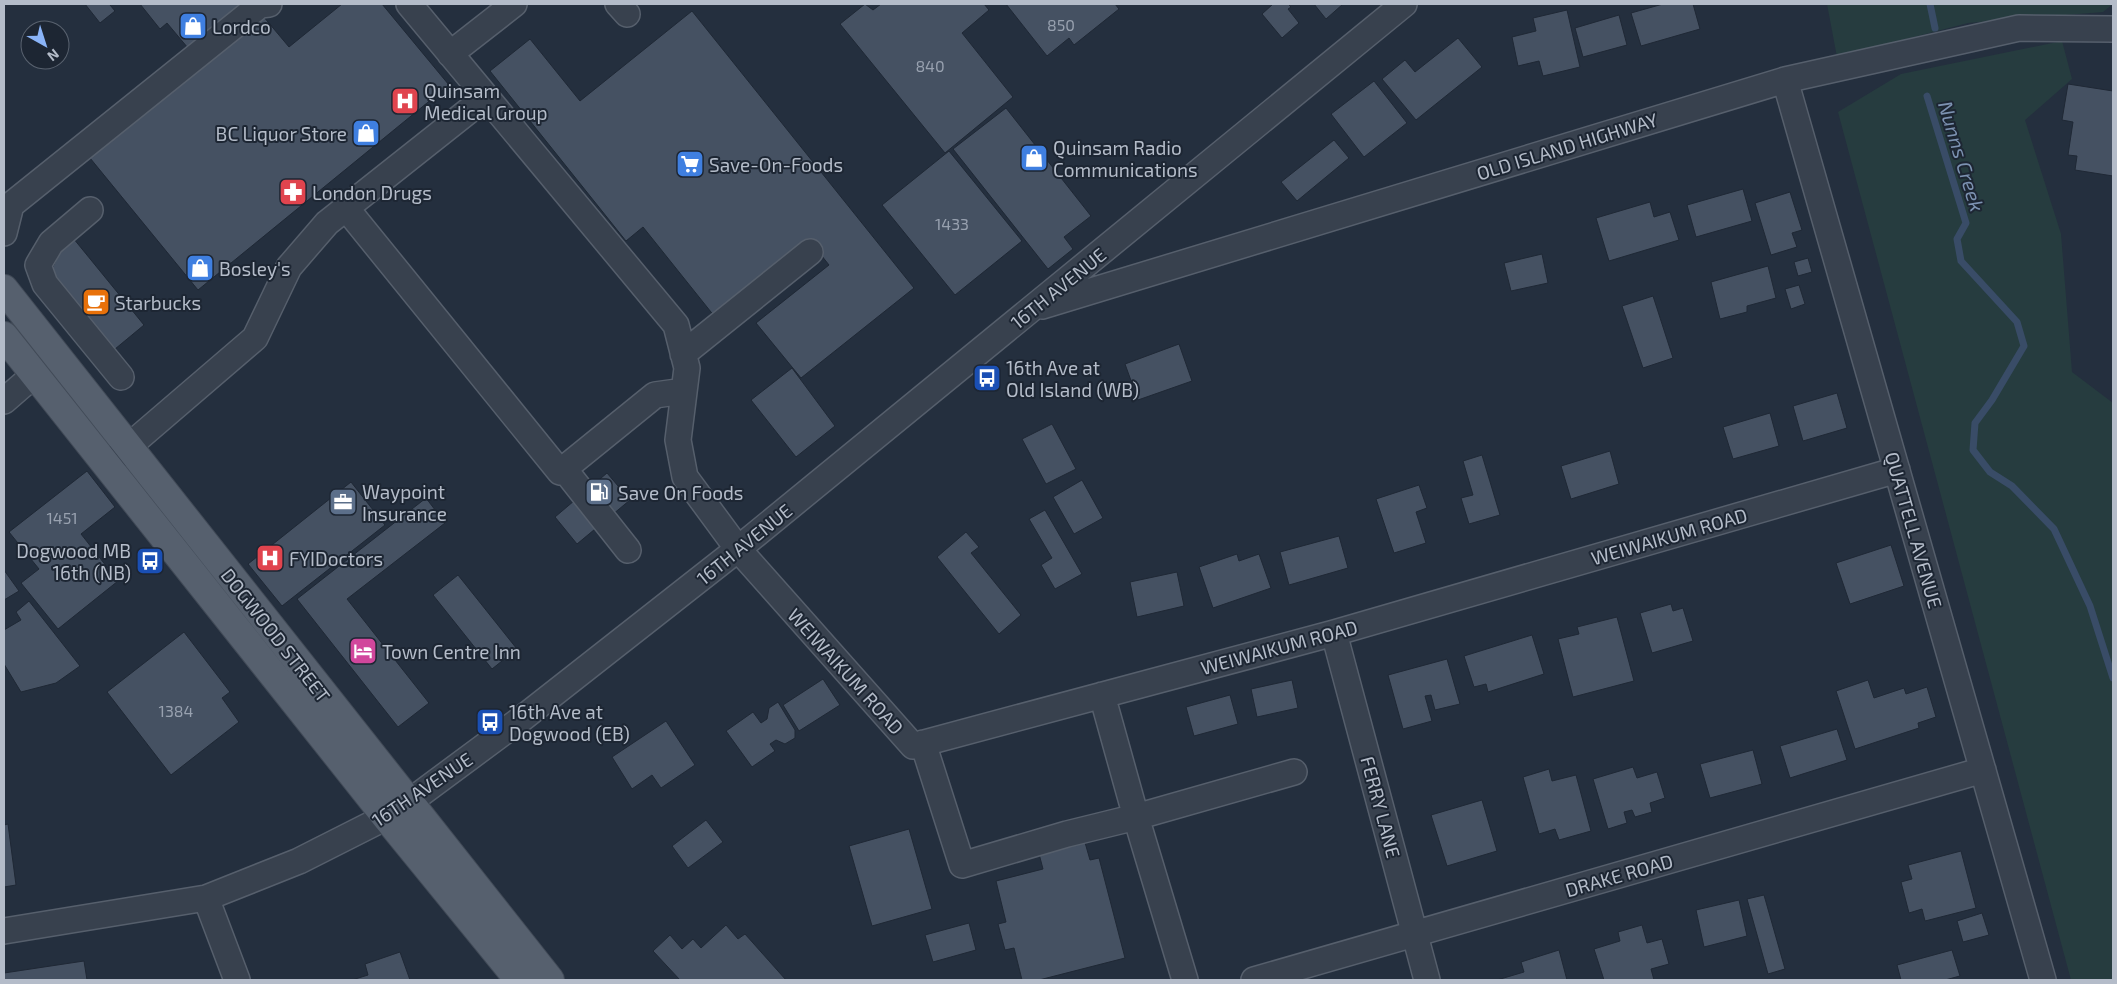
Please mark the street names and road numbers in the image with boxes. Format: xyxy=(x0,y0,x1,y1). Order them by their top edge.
street label: OLD ISLAND HIGHWAY xyxy=(1474,107,1661,185)
street label: 16TH AVENUE xyxy=(1006,243,1110,333)
street label: QUATTELL AVENUE xyxy=(1881,449,1947,611)
street label: 16TH AVENUE xyxy=(692,499,796,589)
street label: WEIWAIKUM ROAD xyxy=(1588,503,1750,569)
street label: DOGWOOD STREET xyxy=(217,564,335,706)
street label: WEIWAIKUM ROAD xyxy=(783,603,909,739)
street label: WEIWAIKUM ROAD xyxy=(1198,615,1360,679)
street label: 16TH AVENUE xyxy=(367,747,477,831)
street label: FERRY LANE xyxy=(1356,754,1406,860)
street label: DRAKE ROAD xyxy=(1563,849,1675,901)

